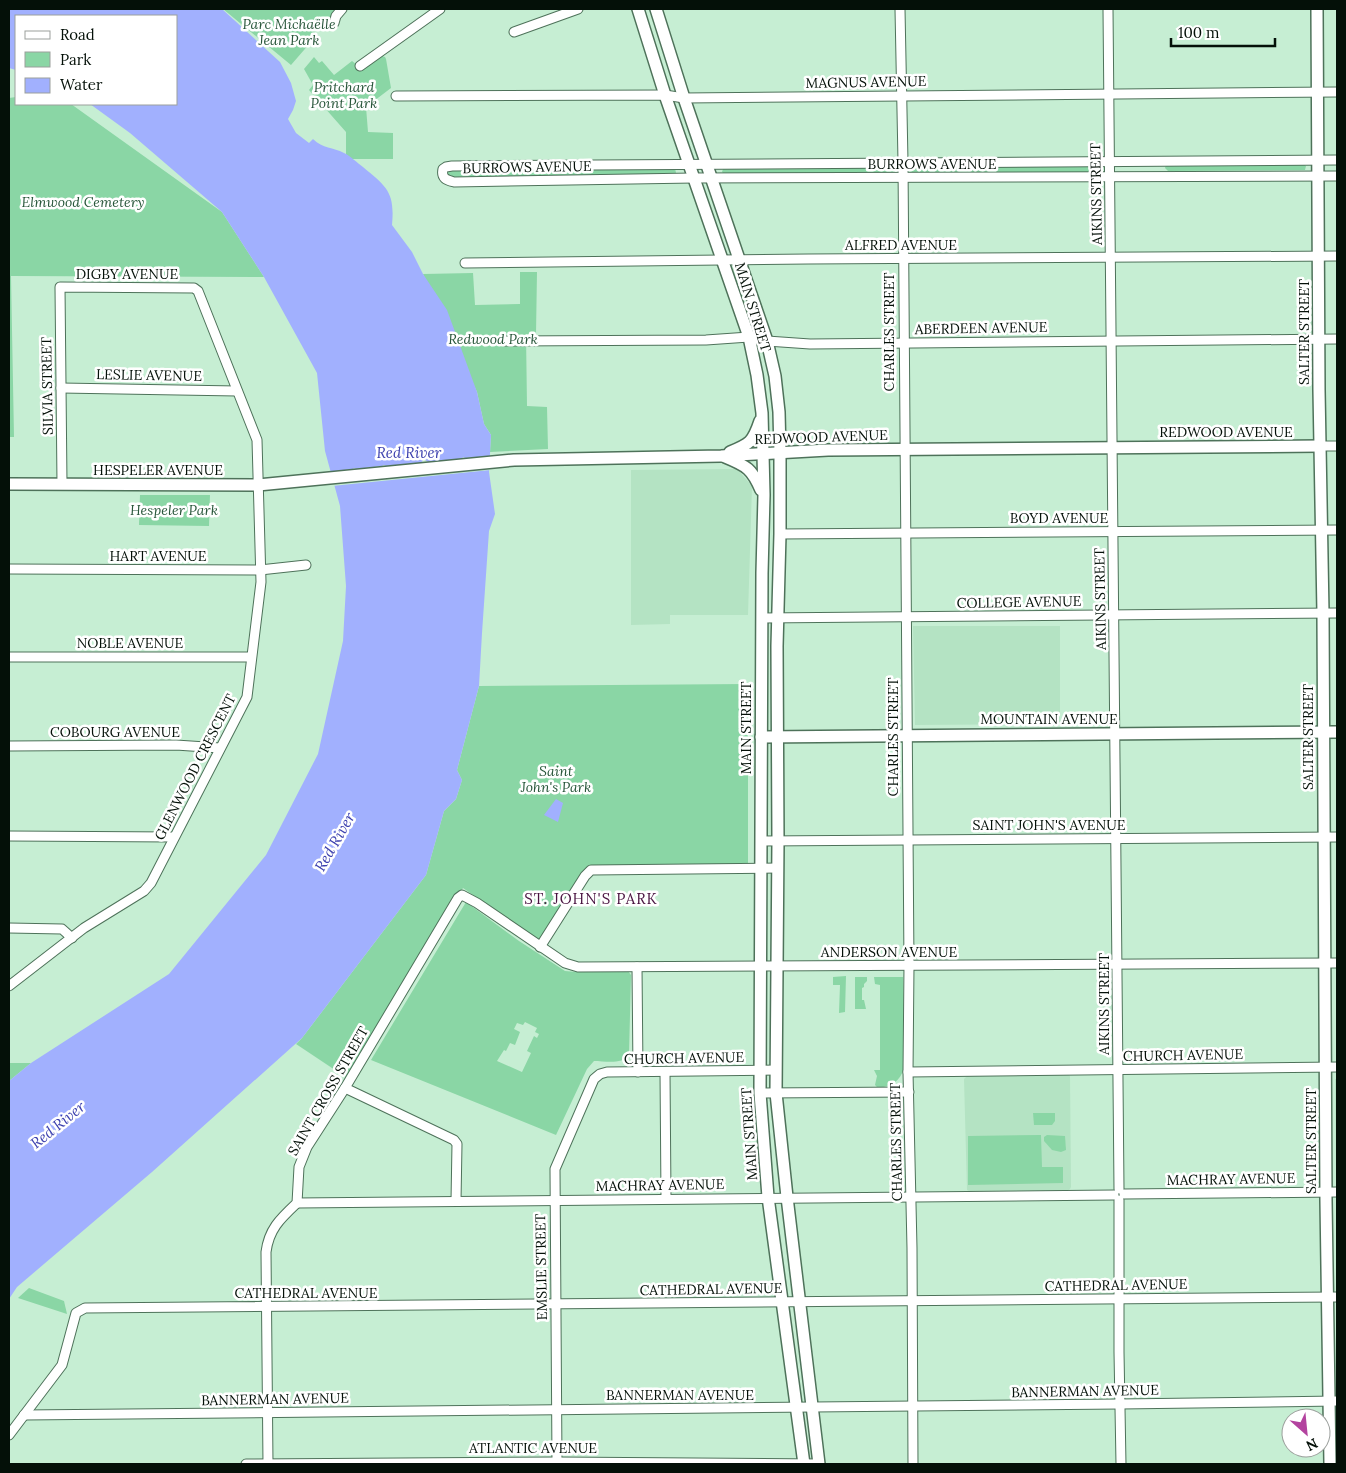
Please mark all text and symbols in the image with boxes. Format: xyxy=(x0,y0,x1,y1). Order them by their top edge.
legend xyxy=(15,15,178,105)
park label: Parc Michaëlle Jean Park xyxy=(242,15,336,49)
scale bar xyxy=(1171,15,1275,47)
text: 100 m xyxy=(1178,23,1219,42)
text: Road xyxy=(60,25,95,44)
text: Park xyxy=(60,50,91,69)
street label: MAGNUS AVENUE xyxy=(805,72,927,92)
text: Water xyxy=(60,75,103,94)
park label: Pritchard Point Park xyxy=(311,78,377,112)
street label: AIKINS STREET xyxy=(1086,143,1106,246)
street label: BURROWS AVENUE xyxy=(867,155,997,173)
street label: BURROWS AVENUE xyxy=(462,157,592,177)
park label: Elmwood Cemetery xyxy=(22,193,144,211)
street label: ALFRED AVENUE xyxy=(844,236,957,254)
street label: MAIN STREET xyxy=(731,260,775,354)
street label: DIGBY AVENUE xyxy=(76,265,178,283)
street label: CHARLES STREET xyxy=(880,273,898,391)
street label: SALTER STREET xyxy=(1295,279,1313,385)
street label: ABERDEEN AVENUE xyxy=(913,318,1048,338)
park label: Redwood Park xyxy=(448,330,538,348)
street label: SILVIA STREET xyxy=(37,337,57,435)
street label: LESLIE AVENUE xyxy=(96,365,202,385)
street label: REDWOOD AVENUE xyxy=(1159,423,1293,441)
street label: REDWOOD AVENUE xyxy=(754,426,888,448)
water label: Red River xyxy=(377,443,442,462)
street label: HESPELER AVENUE xyxy=(93,461,223,479)
park label: Hespeler Park xyxy=(130,501,218,519)
street label: BOYD AVENUE xyxy=(1010,509,1109,527)
street label: HART AVENUE xyxy=(109,547,207,565)
street label: AIKINS STREET xyxy=(1090,548,1110,651)
street label: COLLEGE AVENUE xyxy=(957,592,1082,612)
street label: NOBLE AVENUE xyxy=(77,634,184,652)
street label: CHARLES STREET xyxy=(884,678,902,796)
street label: MAIN STREET xyxy=(737,682,755,774)
street label: SALTER STREET xyxy=(1299,684,1317,790)
street label: GLENWOOD CRESCENT xyxy=(150,691,240,843)
street label: MOUNTAIN AVENUE xyxy=(980,710,1118,728)
street label: COBOURG AVENUE xyxy=(50,723,180,741)
park label: Saint John's Park xyxy=(520,762,591,796)
water label: Red River xyxy=(310,809,359,875)
street label: SAINT JOHN'S AVENUE xyxy=(973,816,1126,834)
district label: ST. JOHN'S PARK xyxy=(524,889,658,908)
street label: ANDERSON AVENUE xyxy=(820,943,958,961)
street label: AIKINS STREET xyxy=(1095,953,1113,1056)
street label: SAINT CROSS STREET xyxy=(284,1023,372,1159)
street label: CHURCH AVENUE xyxy=(1123,1045,1244,1065)
street label: CHURCH AVENUE xyxy=(624,1048,745,1068)
street label: CHARLES STREET xyxy=(886,1082,906,1202)
street label: MAIN STREET xyxy=(737,1087,761,1181)
street label: SALTER STREET xyxy=(1302,1088,1320,1194)
water label: Red River xyxy=(27,1097,89,1152)
street label: MACHRAY AVENUE xyxy=(1167,1169,1296,1189)
street label: MACHRAY AVENUE xyxy=(596,1175,725,1195)
street label: EMSLIE STREET xyxy=(531,1213,551,1321)
street label: CATHEDRAL AVENUE xyxy=(1044,1275,1188,1295)
street label: CATHEDRAL AVENUE xyxy=(639,1279,783,1299)
street label: CATHEDRAL AVENUE xyxy=(235,1284,378,1302)
street label: BANNERMAN AVENUE xyxy=(1011,1381,1159,1401)
street label: BANNERMAN AVENUE xyxy=(606,1386,754,1404)
street label: BANNERMAN AVENUE xyxy=(201,1389,349,1409)
north arrow xyxy=(1281,1408,1331,1458)
text: N xyxy=(1303,1434,1321,1455)
street label: ATLANTIC AVENUE xyxy=(468,1439,597,1457)

